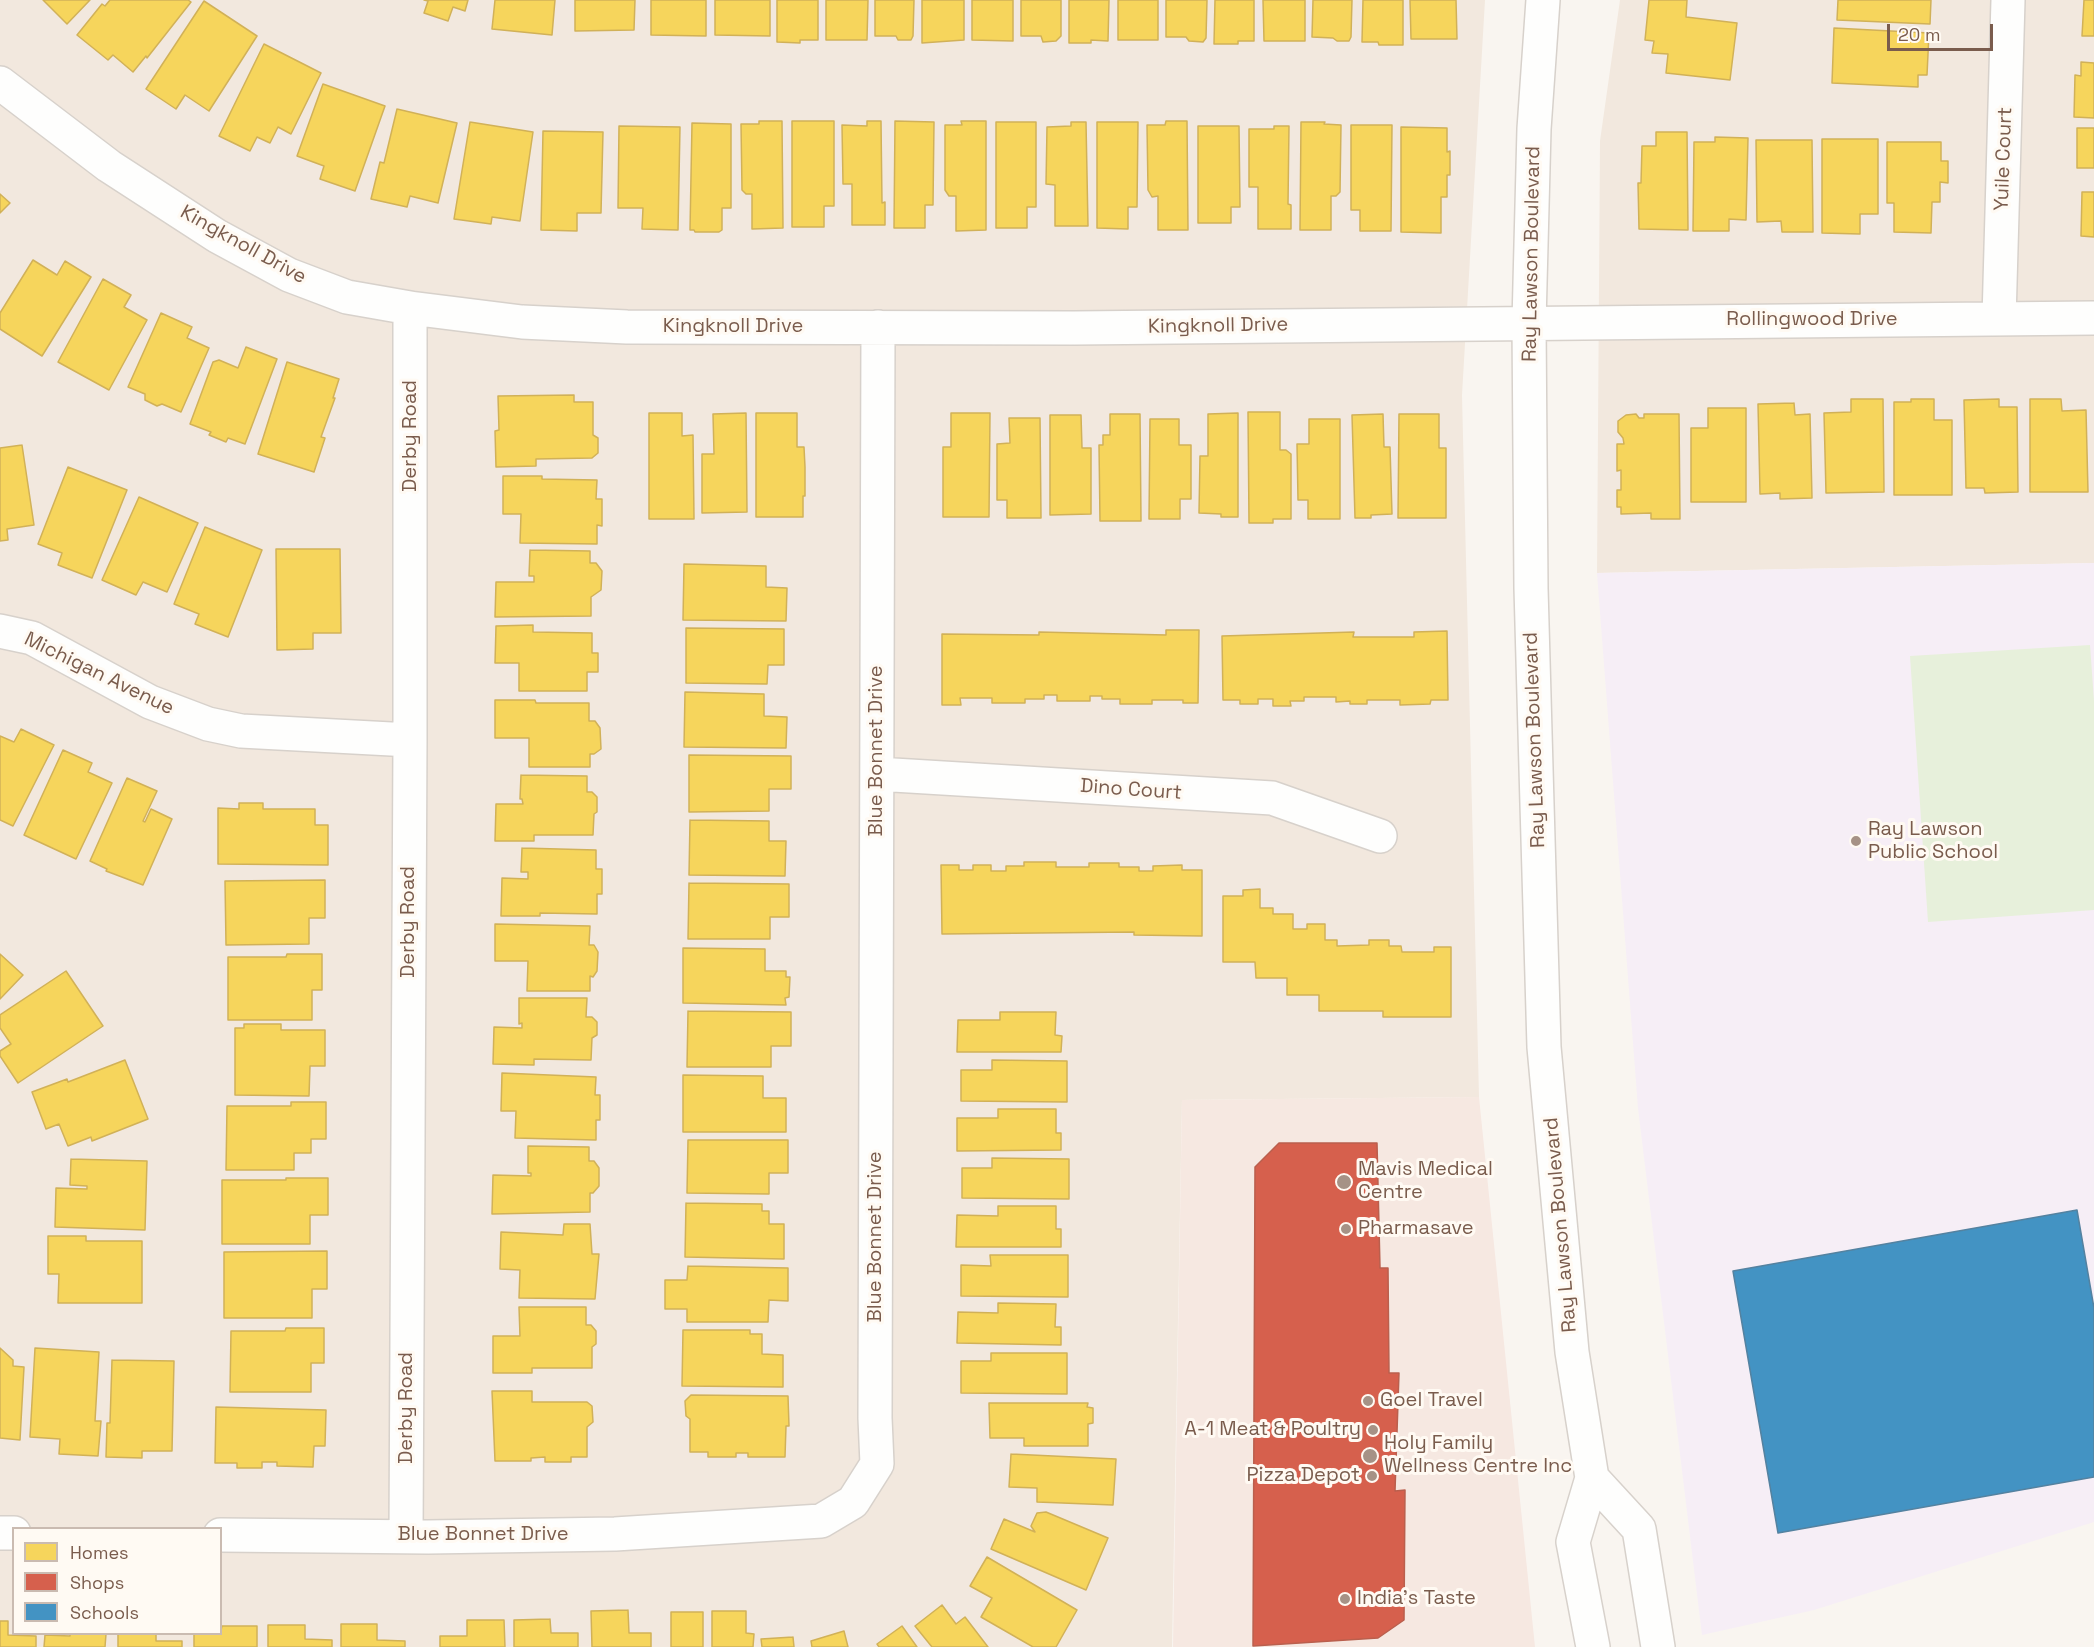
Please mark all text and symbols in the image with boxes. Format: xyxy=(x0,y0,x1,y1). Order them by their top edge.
scale bar xyxy=(1890,12,1996,50)
text: 20 m xyxy=(1898,23,1941,46)
street label: Yuile Court xyxy=(1990,107,2018,211)
street label: Ray Lawson Boulevard xyxy=(1518,146,1546,362)
street label: Kingknoll Drive xyxy=(176,200,310,290)
street label: Rollingwood Drive xyxy=(1726,308,1898,332)
street label: Kingknoll Drive xyxy=(1148,313,1288,339)
street label: Kingknoll Drive xyxy=(663,315,803,339)
street label: Derby Road xyxy=(399,380,423,492)
street label: Michigan Avenue xyxy=(20,627,178,721)
street label: Ray Lawson Boulevard xyxy=(1519,632,1551,848)
street label: Blue Bonnet Drive xyxy=(865,665,889,837)
street label: Dino Court xyxy=(1079,774,1183,806)
place label: Ray Lawson Public School xyxy=(1868,818,1998,865)
marker: Ray Lawson Public School xyxy=(1849,834,1863,848)
street label: Derby Road xyxy=(397,866,421,978)
street label: Ray Lawson Boulevard xyxy=(1540,1116,1582,1334)
street label: Blue Bonnet Drive xyxy=(864,1151,888,1323)
place label: Mavis Medical Centre xyxy=(1358,1158,1493,1205)
marker: Mavis Medical Centre xyxy=(1335,1173,1353,1191)
place label: Pharmasave xyxy=(1358,1217,1474,1241)
marker: Pharmasave xyxy=(1339,1222,1353,1236)
street label: Derby Road xyxy=(395,1352,419,1464)
place label: Goel Travel xyxy=(1380,1389,1483,1413)
marker: Goel Travel xyxy=(1361,1394,1375,1408)
place label: A-1 Meat & Poultry xyxy=(1184,1418,1361,1442)
marker: A-1 Meat & Poultry xyxy=(1366,1423,1380,1437)
place label: Holy Family Wellness Centre Inc xyxy=(1384,1432,1572,1479)
marker: Holy Family Wellness Centre Inc xyxy=(1361,1447,1379,1465)
place label: Pizza Depot xyxy=(1247,1464,1360,1488)
marker: Pizza Depot xyxy=(1365,1469,1379,1483)
street label: Blue Bonnet Drive xyxy=(397,1523,569,1547)
legend xyxy=(12,1527,222,1635)
text: Homes xyxy=(70,1541,129,1564)
text: Shops xyxy=(70,1571,124,1594)
place label: India's Taste xyxy=(1357,1587,1476,1611)
marker: India's Taste xyxy=(1338,1592,1352,1606)
text: Schools xyxy=(70,1601,139,1624)

